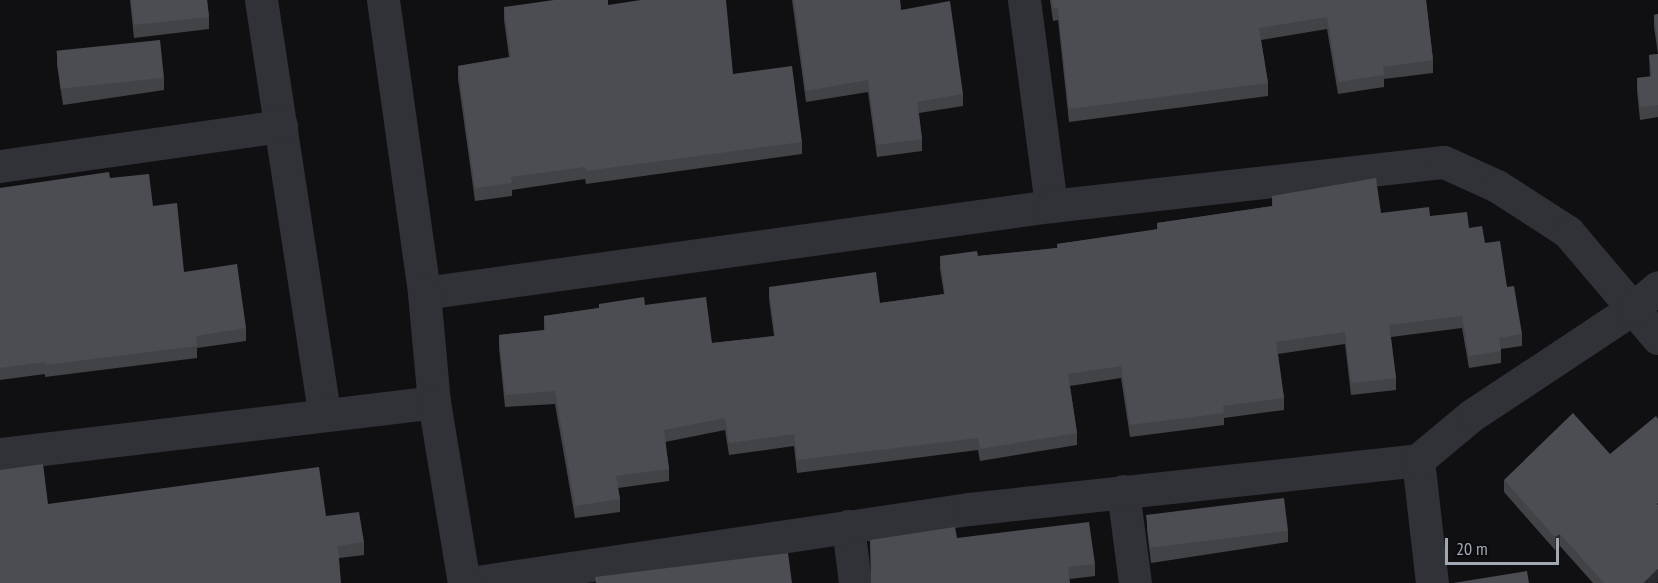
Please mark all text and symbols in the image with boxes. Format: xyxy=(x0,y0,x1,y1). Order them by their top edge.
scale bar xyxy=(1448,526,1562,564)
text: 20 m xyxy=(1456,537,1488,560)

